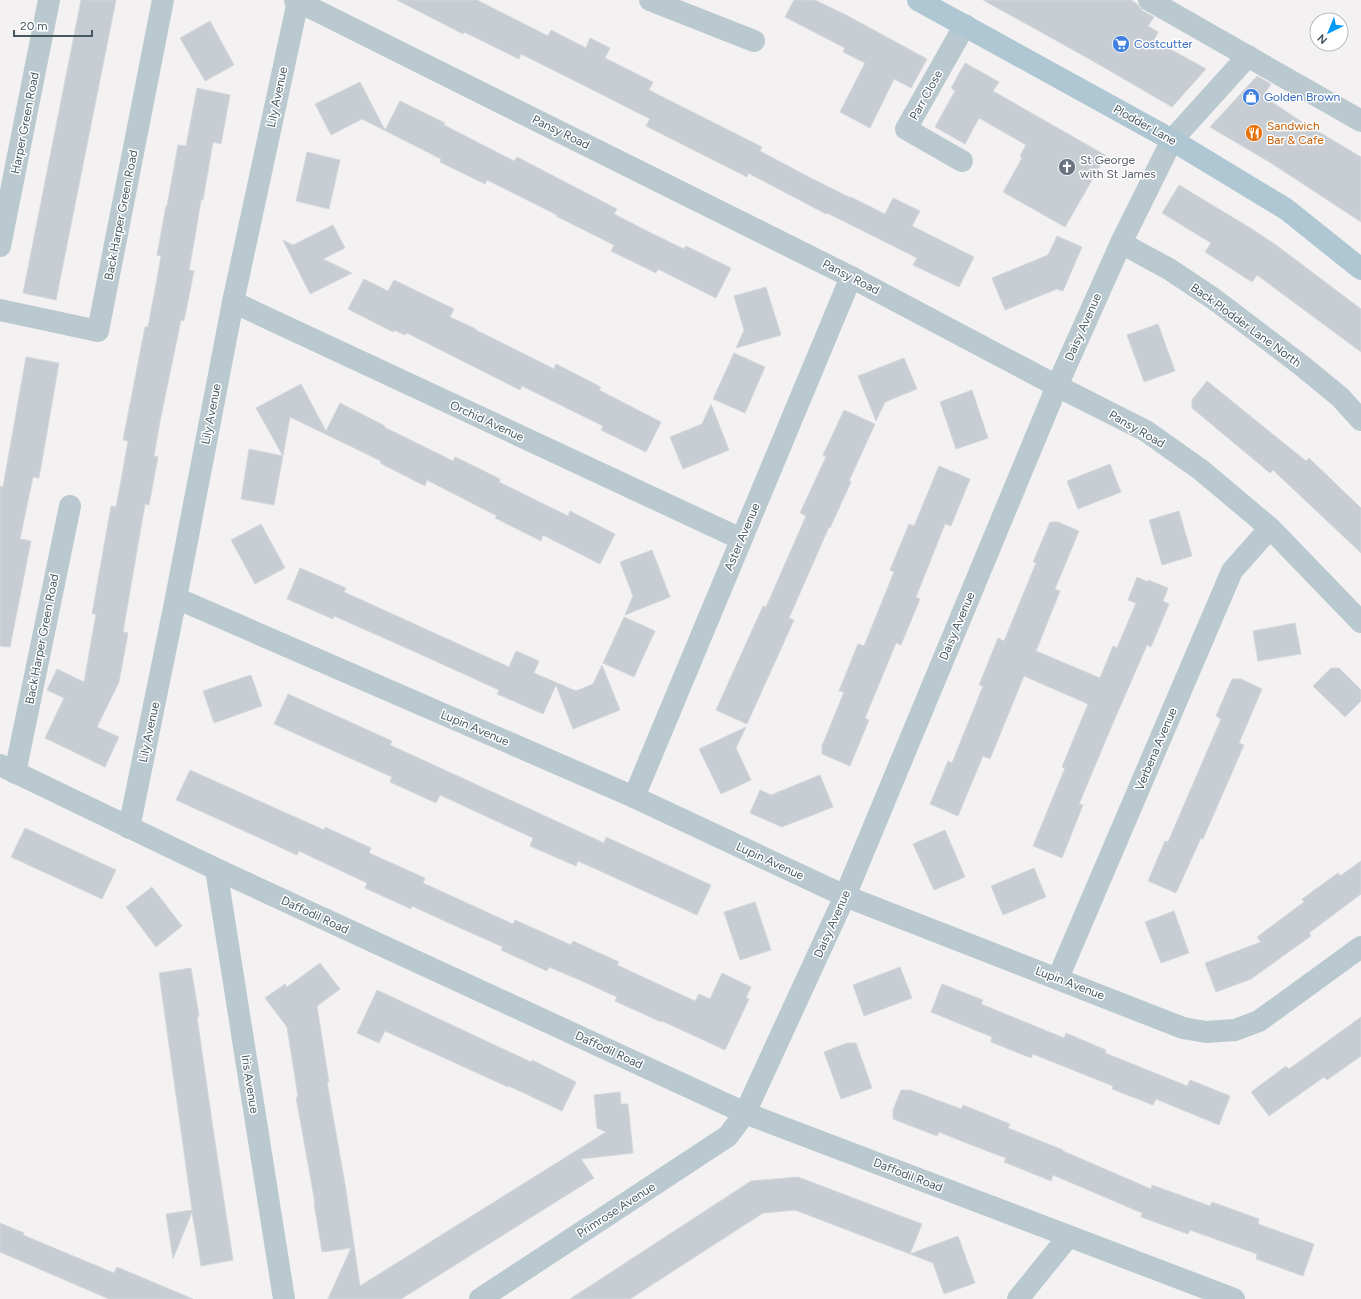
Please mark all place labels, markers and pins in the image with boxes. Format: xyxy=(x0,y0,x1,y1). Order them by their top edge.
supermarket icon: Costcutter xyxy=(1111,34,1131,54)
place label: Costcutter xyxy=(1134,37,1193,51)
shop icon: Golden Brown xyxy=(1241,87,1261,107)
place label: Golden Brown xyxy=(1264,90,1341,104)
place label: Sandwich Bar & Cafe xyxy=(1267,119,1324,147)
restaurant icon: Sandwich Bar & Cafe xyxy=(1244,123,1264,143)
place label: St George with St James xyxy=(1080,153,1156,181)
church icon: St George with St James xyxy=(1057,157,1077,177)

